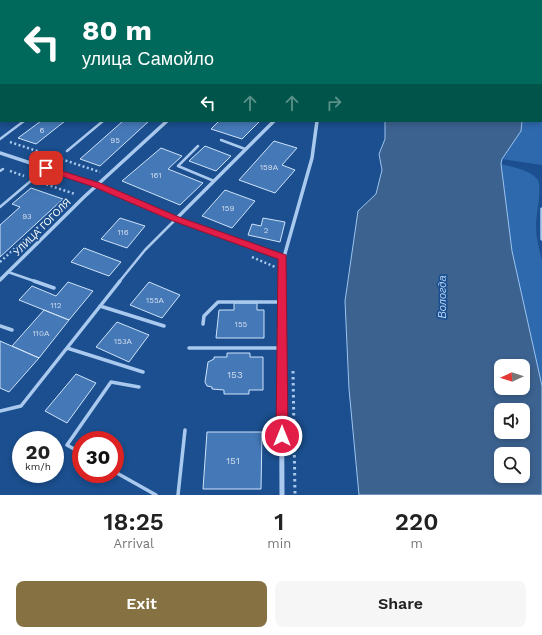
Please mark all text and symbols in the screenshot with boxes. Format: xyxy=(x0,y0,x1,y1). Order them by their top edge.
text: 80 m xyxy=(82,14,152,47)
icon: left xyxy=(16,16,68,68)
text: улица Самойло xyxy=(82,48,214,69)
icon: left xyxy=(197,92,219,114)
icon: ahead xyxy=(239,92,261,114)
icon: ahead xyxy=(281,92,303,114)
icon: right xyxy=(323,92,345,114)
house number: 6 xyxy=(40,126,45,135)
house number: 95 xyxy=(110,136,120,145)
pin xyxy=(29,151,63,185)
icon: arrive xyxy=(35,157,57,179)
house number: 159А xyxy=(260,163,279,172)
house number: 161 xyxy=(150,171,162,180)
street label: УЛИЦА ГОГОЛЯ xyxy=(11,196,73,258)
house number: 159 xyxy=(222,204,234,213)
house number: 93 xyxy=(22,212,32,221)
house number: 2 xyxy=(264,226,269,235)
house number: 116 xyxy=(117,228,129,237)
water label: Вологда xyxy=(436,275,449,319)
house number: 155А xyxy=(146,296,165,305)
house number: 112 xyxy=(51,301,62,310)
house number: 155 xyxy=(235,320,248,329)
house number: 110А xyxy=(33,329,50,338)
house number: 153А xyxy=(114,337,133,346)
north arrow xyxy=(494,359,530,395)
map controls xyxy=(494,359,530,483)
house number: 153 xyxy=(227,369,243,380)
button: sound xyxy=(494,403,530,439)
position arrow xyxy=(261,415,303,457)
speed limit sign: 30 xyxy=(72,431,124,483)
text: 20 xyxy=(26,440,50,464)
button: search xyxy=(494,447,530,483)
house number: 151 xyxy=(226,455,240,466)
text: km/h xyxy=(25,461,51,472)
text: 18:25 xyxy=(104,508,164,536)
text: 1 xyxy=(274,508,284,536)
text: 220 xyxy=(395,508,438,536)
text: Arrival xyxy=(113,536,154,551)
text: min xyxy=(267,536,291,551)
text: m xyxy=(410,536,423,551)
button: Exit xyxy=(16,581,267,627)
button: Share xyxy=(275,581,526,627)

